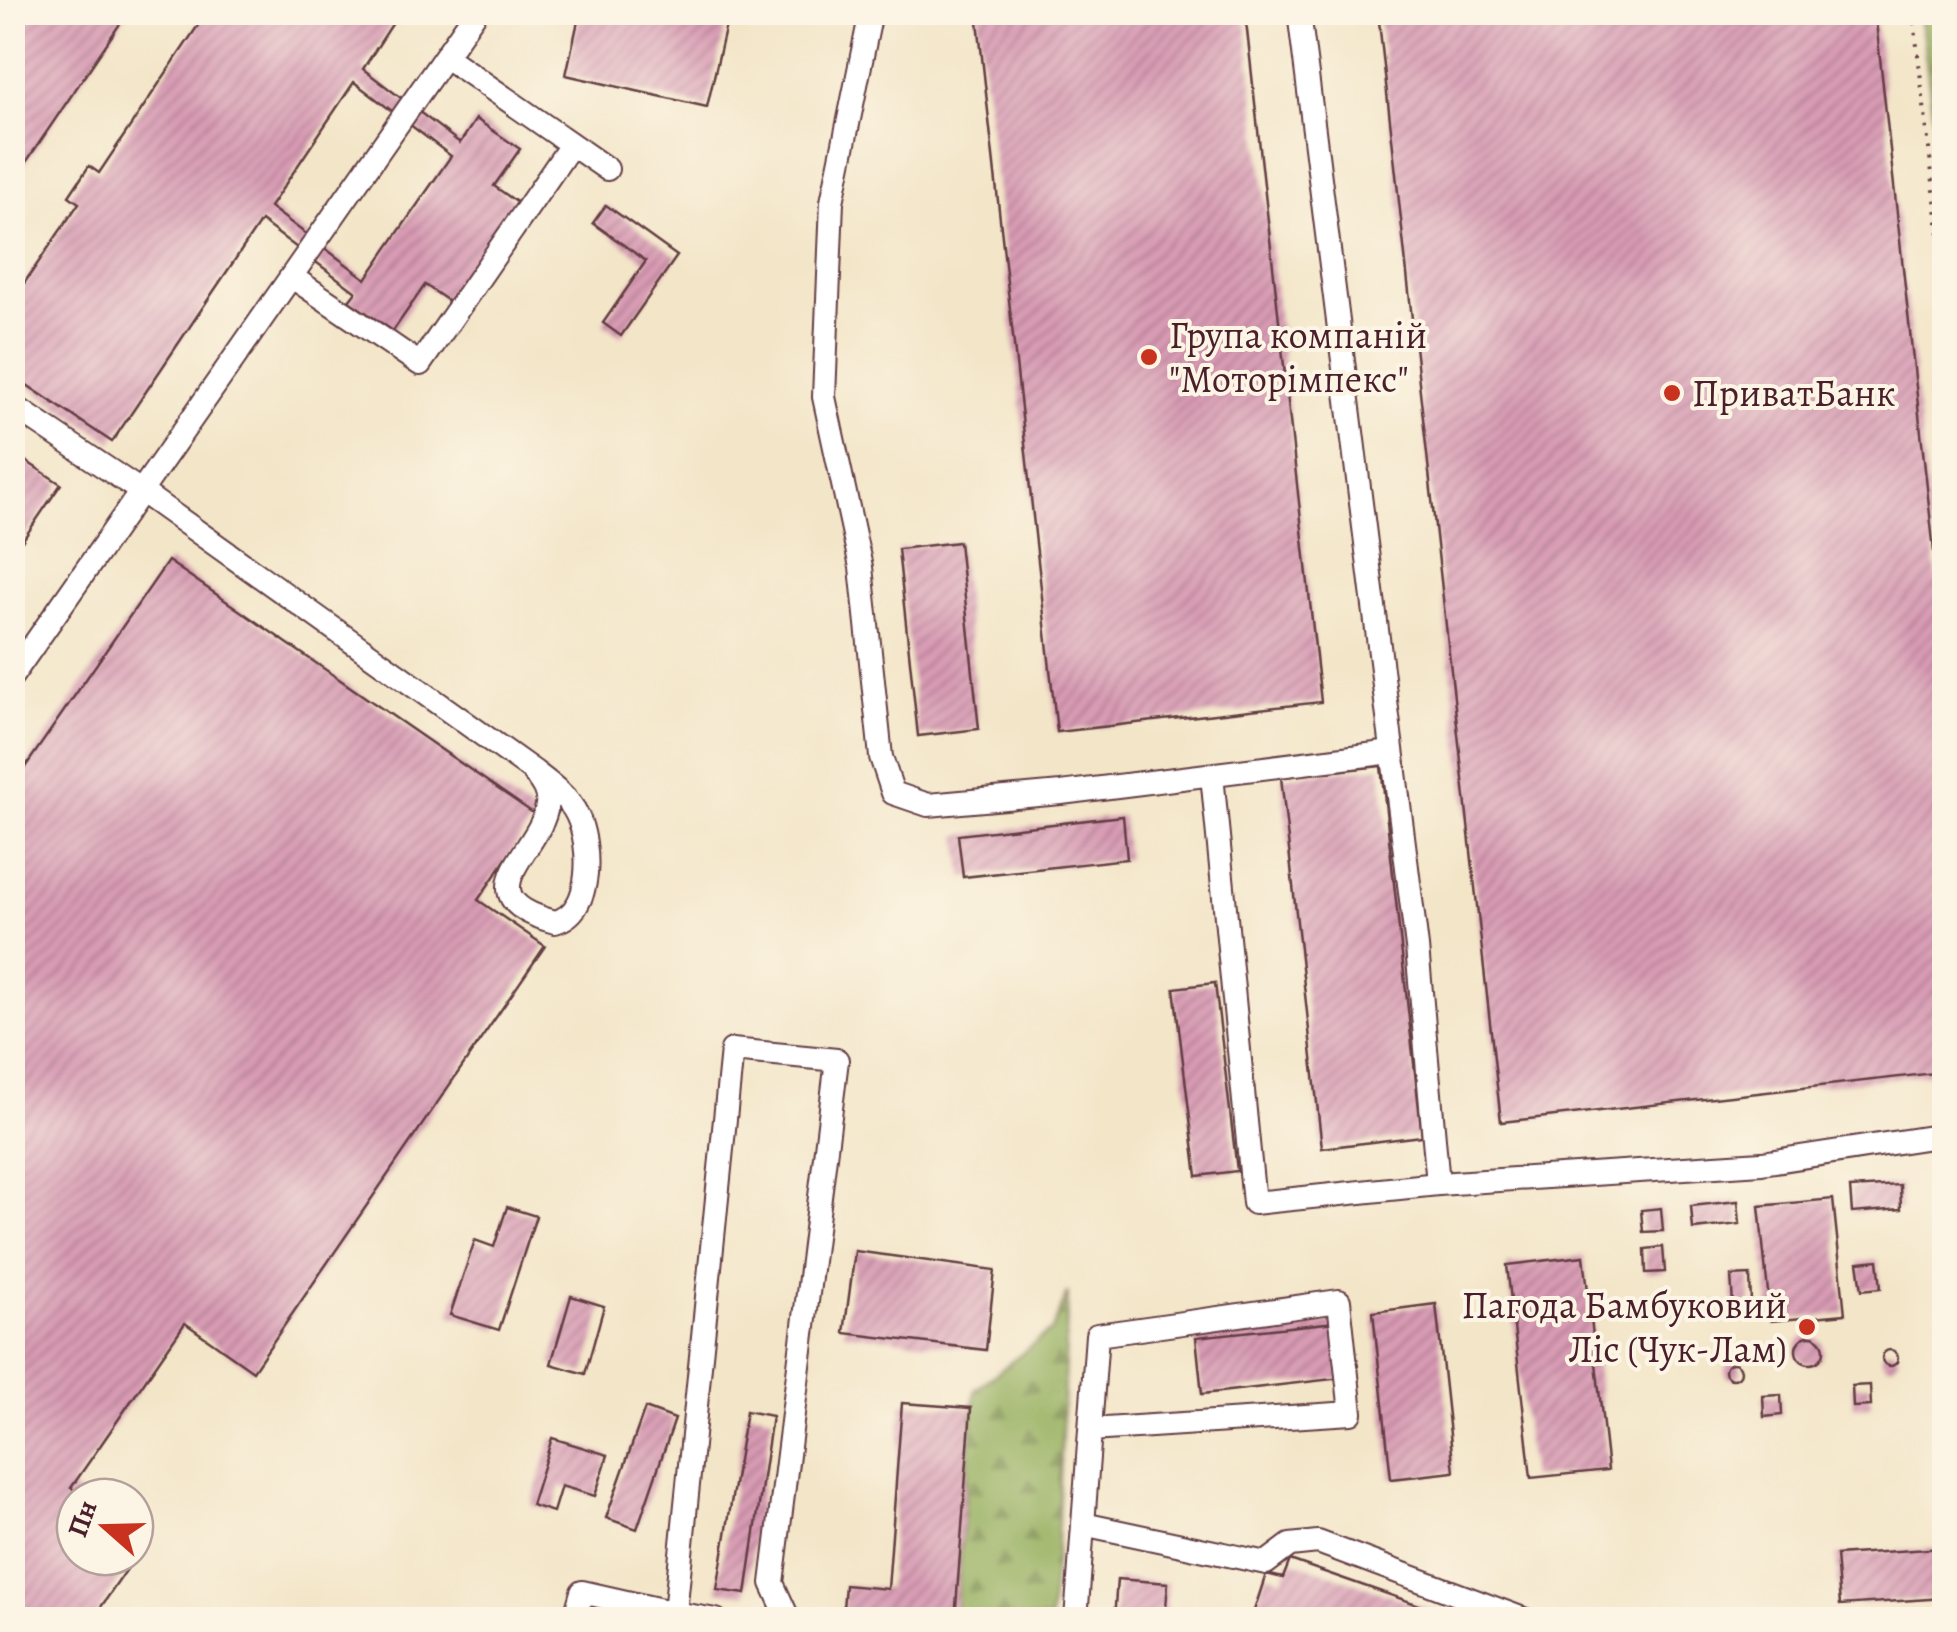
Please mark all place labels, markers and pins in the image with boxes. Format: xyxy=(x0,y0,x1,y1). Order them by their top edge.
place label: Група компаній "Моторімпекс" xyxy=(1169,309,1427,405)
marker: Група компаній "Моторімпекс" xyxy=(1138,346,1160,368)
place label: ПриватБанк xyxy=(1692,367,1896,419)
marker: ПриватБанк xyxy=(1661,382,1683,404)
place label: Пагода Бамбуковий Ліс (Чук-Лам) xyxy=(1462,1279,1787,1375)
marker: Пагода Бамбуковий Ліс (Чук-Лам) xyxy=(1796,1316,1818,1338)

